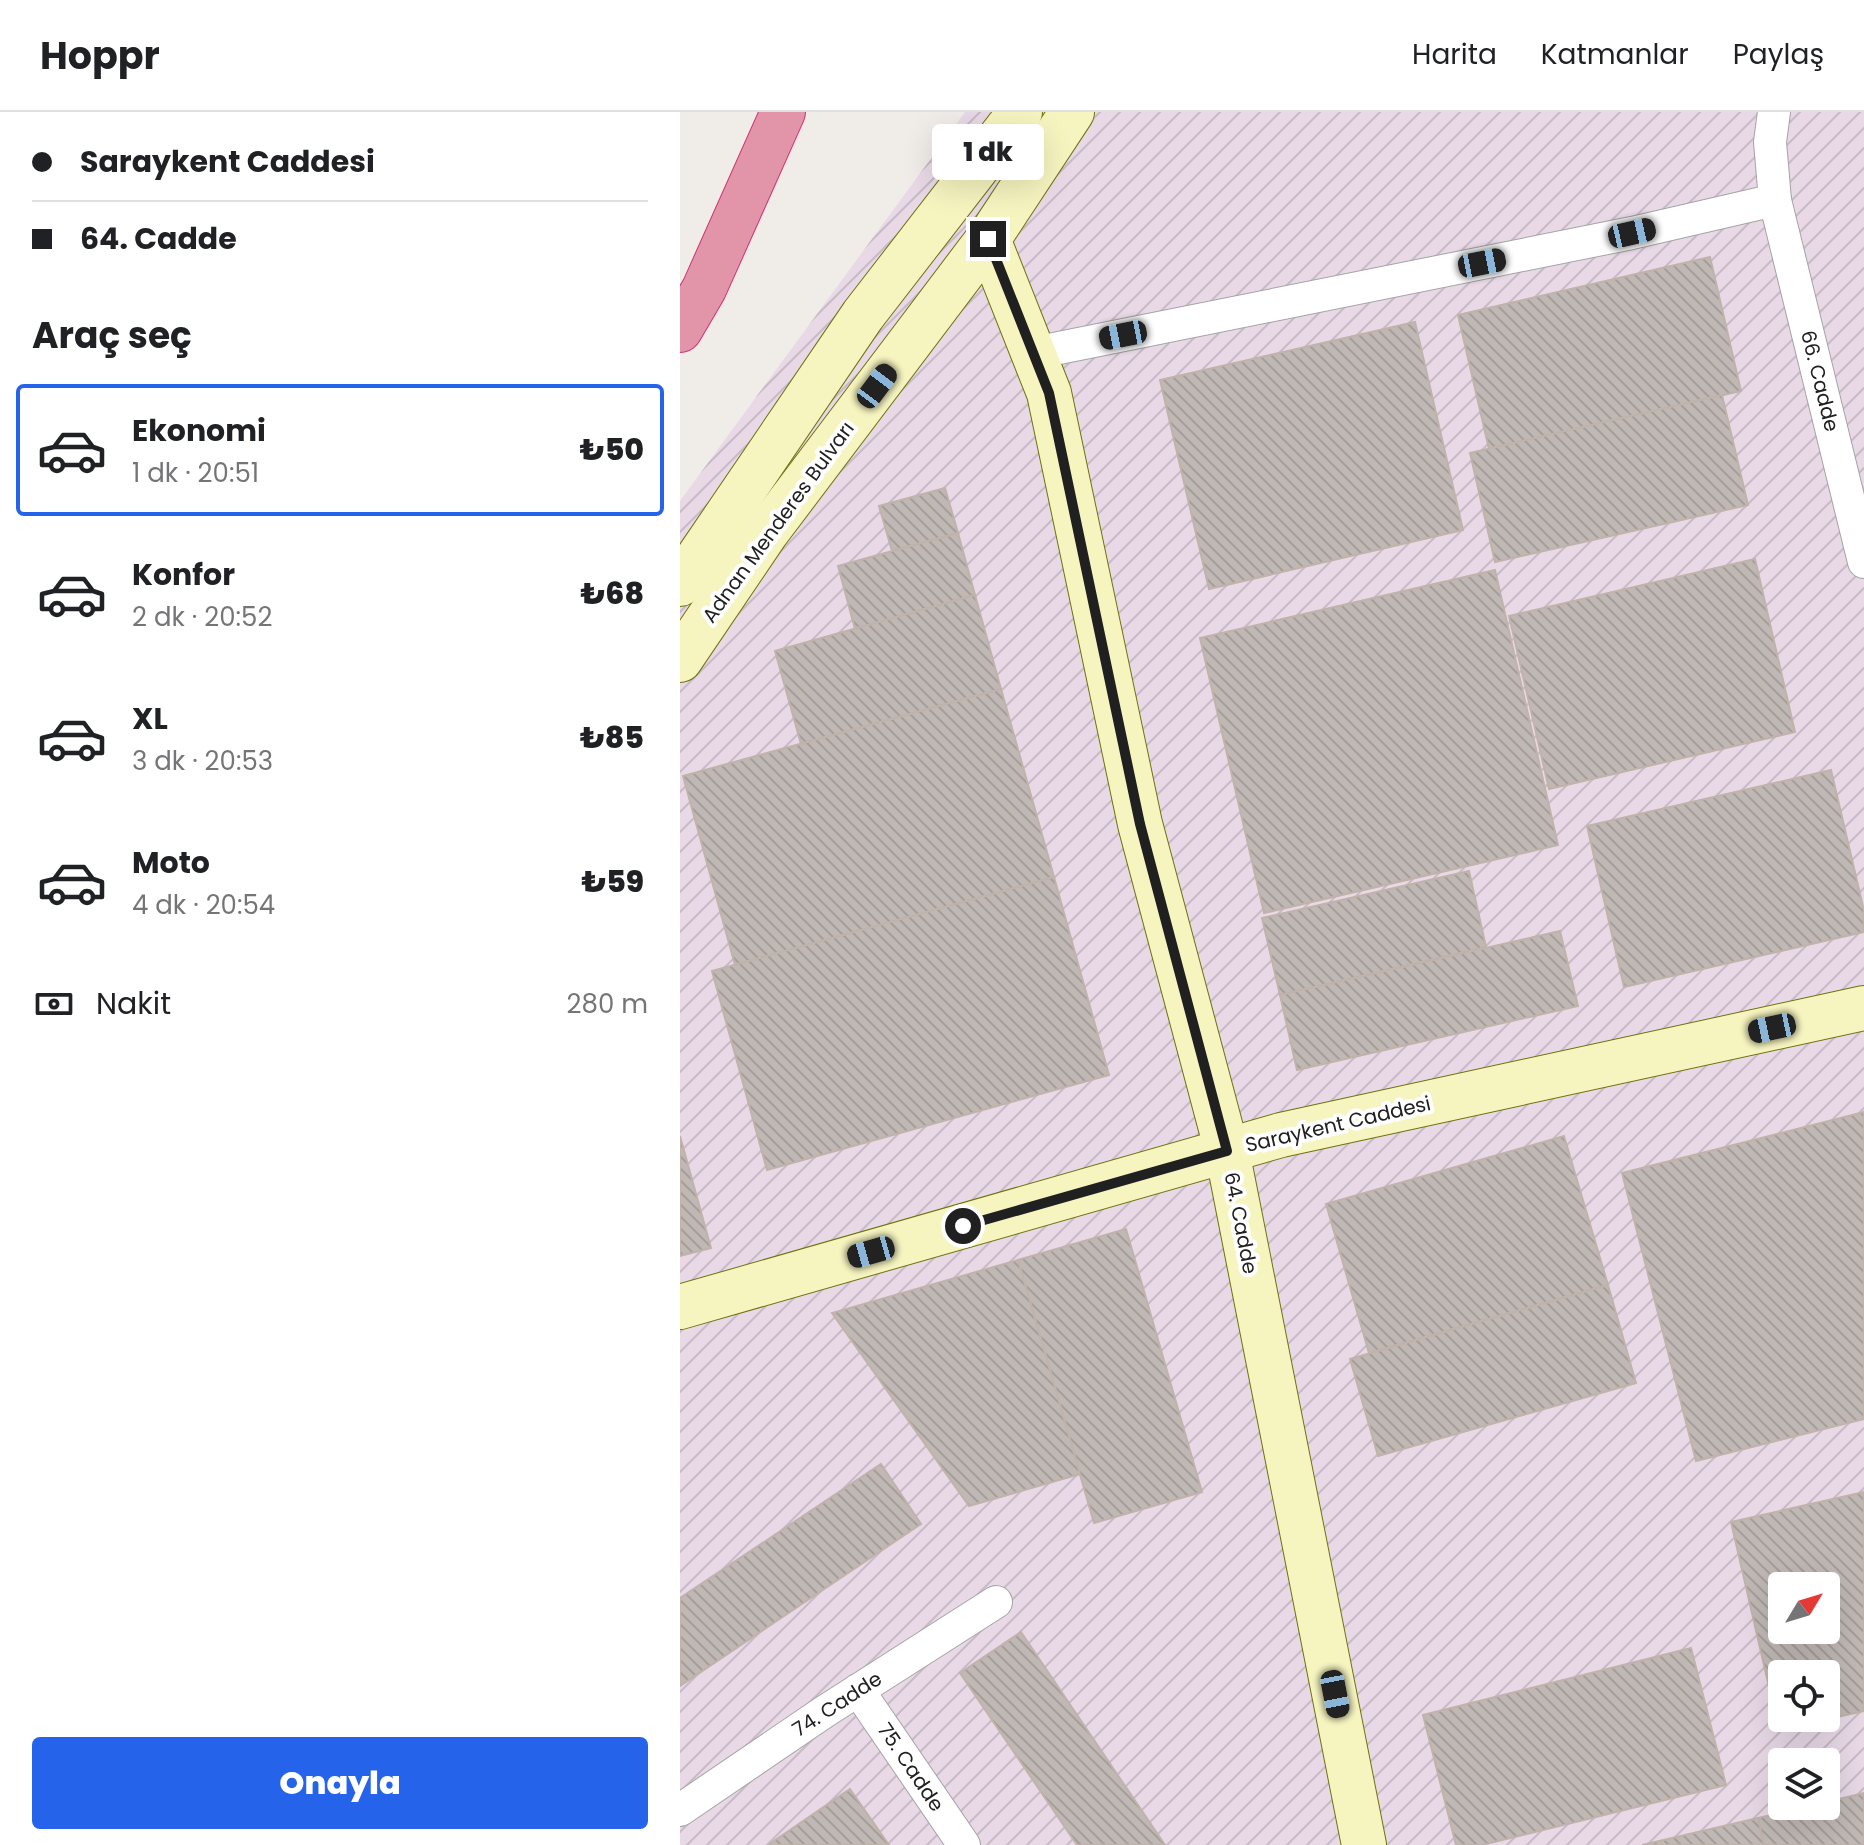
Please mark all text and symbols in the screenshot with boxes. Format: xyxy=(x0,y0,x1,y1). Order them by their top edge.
text: Hoppr xyxy=(40,29,160,82)
text: Harita xyxy=(1412,35,1497,74)
text: Katmanlar xyxy=(1541,35,1689,74)
text: Paylaş xyxy=(1733,35,1824,74)
callout: 1 dk xyxy=(932,123,1044,179)
text: 1 dk xyxy=(963,134,1013,170)
text: Saraykent Caddesi xyxy=(80,140,375,183)
car xyxy=(1606,216,1658,250)
text: 64. Cadde xyxy=(80,217,237,260)
route end xyxy=(970,221,1006,257)
car xyxy=(1456,247,1508,279)
text: Araç seç xyxy=(32,310,192,361)
car xyxy=(1097,319,1149,351)
street label: 66. Cadde xyxy=(1794,327,1846,435)
car xyxy=(853,360,901,412)
text: Ekonomi xyxy=(132,409,266,452)
icon: car xyxy=(36,414,108,486)
street label: Adnan Menderes Bulvarı xyxy=(695,416,861,628)
text: ₺50 xyxy=(580,428,644,471)
text: 1 dk · 20:51 xyxy=(132,455,259,491)
text: Konfor xyxy=(132,553,235,596)
icon: car xyxy=(36,558,108,630)
text: ₺68 xyxy=(581,572,644,615)
text: 2 dk · 20:52 xyxy=(132,599,272,635)
text: XL xyxy=(132,697,168,740)
icon: car xyxy=(36,702,108,774)
text: ₺85 xyxy=(580,716,644,759)
text: 3 dk · 20:53 xyxy=(132,743,273,779)
text: Moto xyxy=(132,841,210,884)
icon: car xyxy=(36,846,108,918)
text: ₺59 xyxy=(581,860,644,903)
text: 4 dk · 20:54 xyxy=(132,887,275,923)
icon: cash xyxy=(32,982,76,1026)
text: Nakit xyxy=(96,982,171,1025)
text: 280 m xyxy=(567,986,648,1022)
car xyxy=(1746,1011,1798,1045)
street label: Saraykent Caddesi xyxy=(1243,1089,1433,1159)
street label: 64. Cadde xyxy=(1217,1170,1265,1276)
route start xyxy=(945,1208,981,1244)
car xyxy=(845,1234,897,1270)
north arrow xyxy=(1768,1572,1840,1644)
map controls xyxy=(1768,1572,1840,1820)
button: locate xyxy=(1768,1660,1840,1732)
street label: 74. Cadde xyxy=(787,1665,887,1743)
car xyxy=(1319,1668,1351,1720)
street label: 75. Cadde xyxy=(871,1717,951,1817)
button: Onayla xyxy=(32,1737,648,1829)
button: layers xyxy=(1768,1748,1840,1820)

